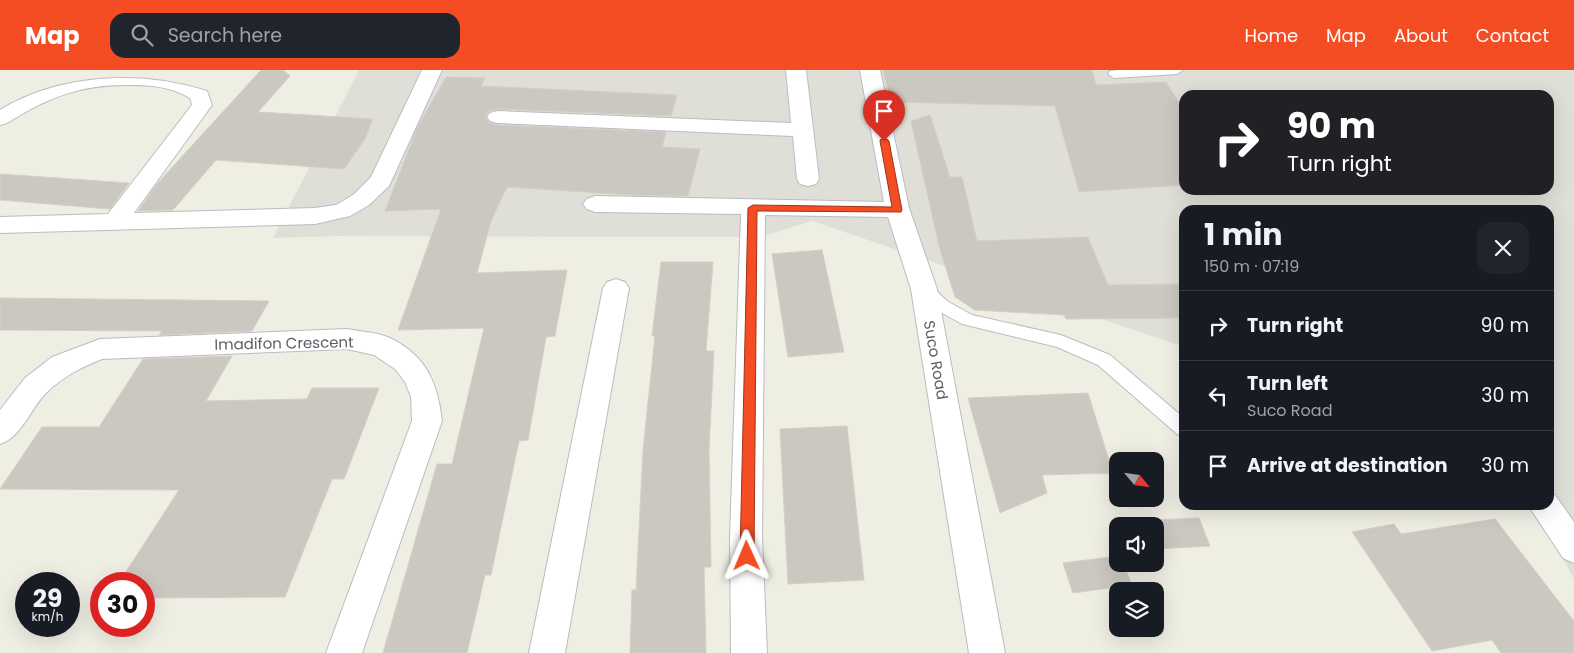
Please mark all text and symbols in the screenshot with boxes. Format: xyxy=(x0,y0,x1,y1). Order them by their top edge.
search box xyxy=(110,13,460,58)
text: Map xyxy=(25,19,80,52)
icon: search xyxy=(128,21,156,49)
text: Search here xyxy=(168,22,282,49)
text: Home xyxy=(1244,23,1298,48)
text: Map xyxy=(1326,23,1366,48)
text: About xyxy=(1394,23,1448,48)
text: Contact xyxy=(1476,23,1549,48)
pin xyxy=(863,90,905,141)
icon: arrive xyxy=(870,97,898,125)
text: 90 m xyxy=(1287,101,1376,150)
icon: right xyxy=(1204,110,1269,175)
text: Turn right xyxy=(1287,148,1392,179)
text: 1 min xyxy=(1204,213,1282,256)
button: close xyxy=(1477,222,1529,274)
text: 150 m · 07:19 xyxy=(1204,255,1299,278)
icon: right xyxy=(1204,312,1232,340)
text: Turn right xyxy=(1247,312,1343,339)
text: 90 m xyxy=(1480,312,1529,339)
street label: Suco Road xyxy=(919,319,953,401)
street label: Imadifon Crescent xyxy=(214,331,354,355)
text: Turn left xyxy=(1247,370,1328,397)
icon: left xyxy=(1204,382,1232,410)
text: 30 m xyxy=(1481,382,1529,409)
text: Suco Road xyxy=(1247,399,1332,422)
north arrow xyxy=(1109,452,1164,508)
map controls xyxy=(1109,452,1164,637)
icon: arrive xyxy=(1204,452,1232,480)
text: Arrive at destination xyxy=(1247,452,1448,479)
text: 30 m xyxy=(1481,452,1529,479)
button: sound xyxy=(1109,517,1164,572)
position arrow xyxy=(720,529,772,581)
speed limit sign: 30 xyxy=(90,572,155,637)
text: 29 xyxy=(33,581,62,616)
button: layers xyxy=(1109,582,1164,637)
text: km/h xyxy=(32,608,63,625)

